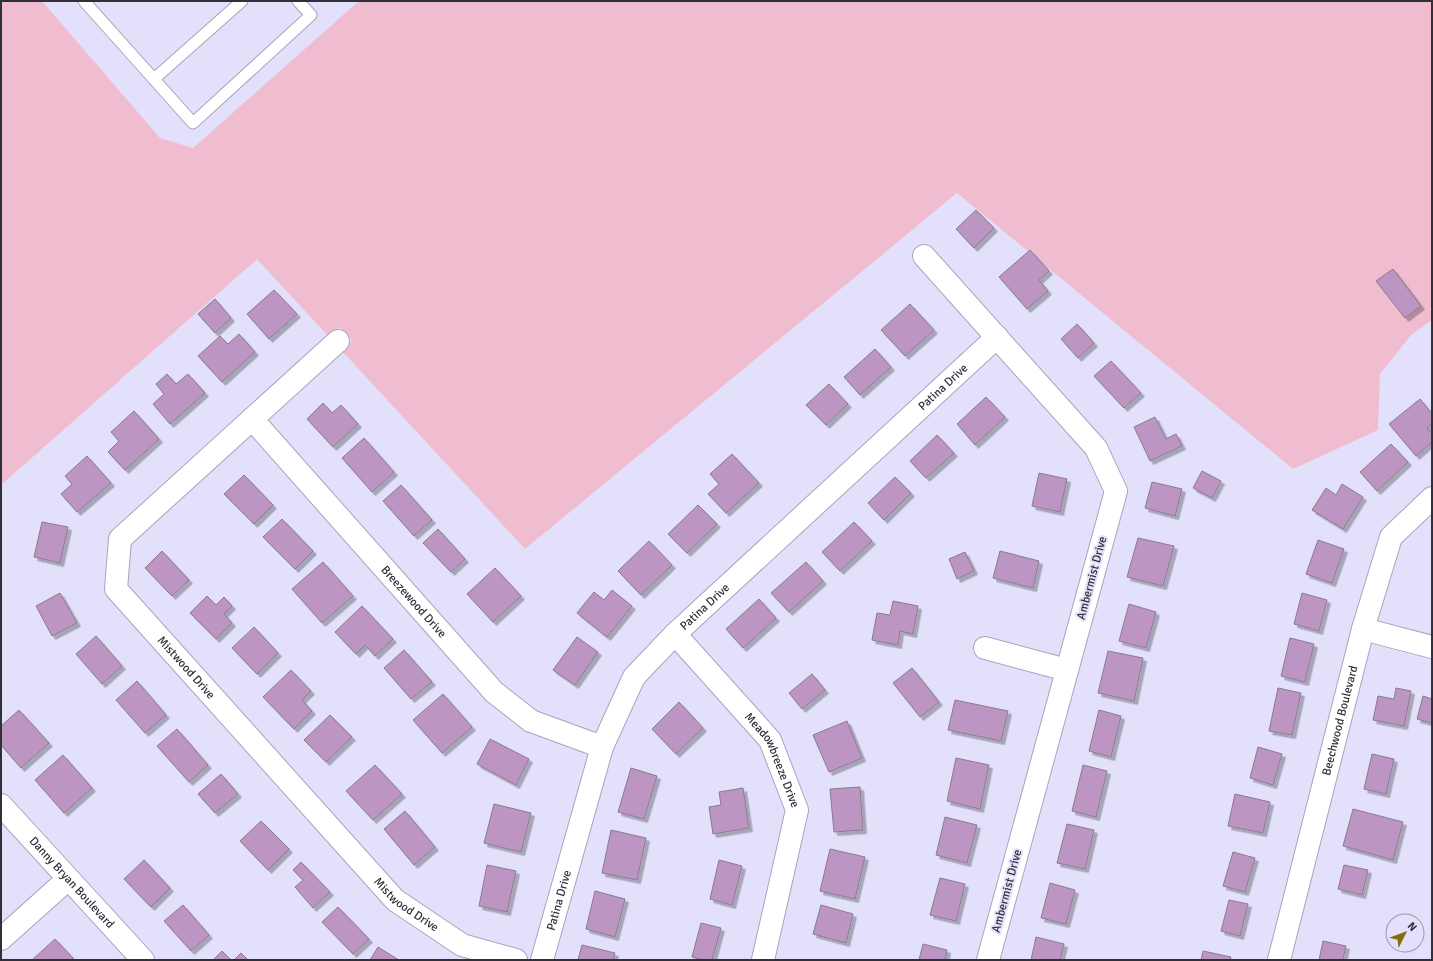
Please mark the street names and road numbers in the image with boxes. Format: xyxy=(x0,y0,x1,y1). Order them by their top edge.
street label: Patina Drive xyxy=(915,360,971,414)
street label: Ambermist Drive xyxy=(1074,535,1110,621)
street label: Breezewood Drive xyxy=(378,562,450,641)
street label: Patina Drive xyxy=(677,580,733,633)
street label: Mistwood Drive xyxy=(154,633,218,702)
street label: Beechwood Boulevard xyxy=(1319,664,1361,777)
street label: Meadowbreeze Drive xyxy=(741,709,803,810)
street label: Danny Bryan Boulevard xyxy=(26,833,118,931)
street label: Ambermist Drive xyxy=(989,848,1025,934)
street label: Patina Drive xyxy=(543,868,574,932)
street label: Mistwood Drive xyxy=(371,874,442,935)

